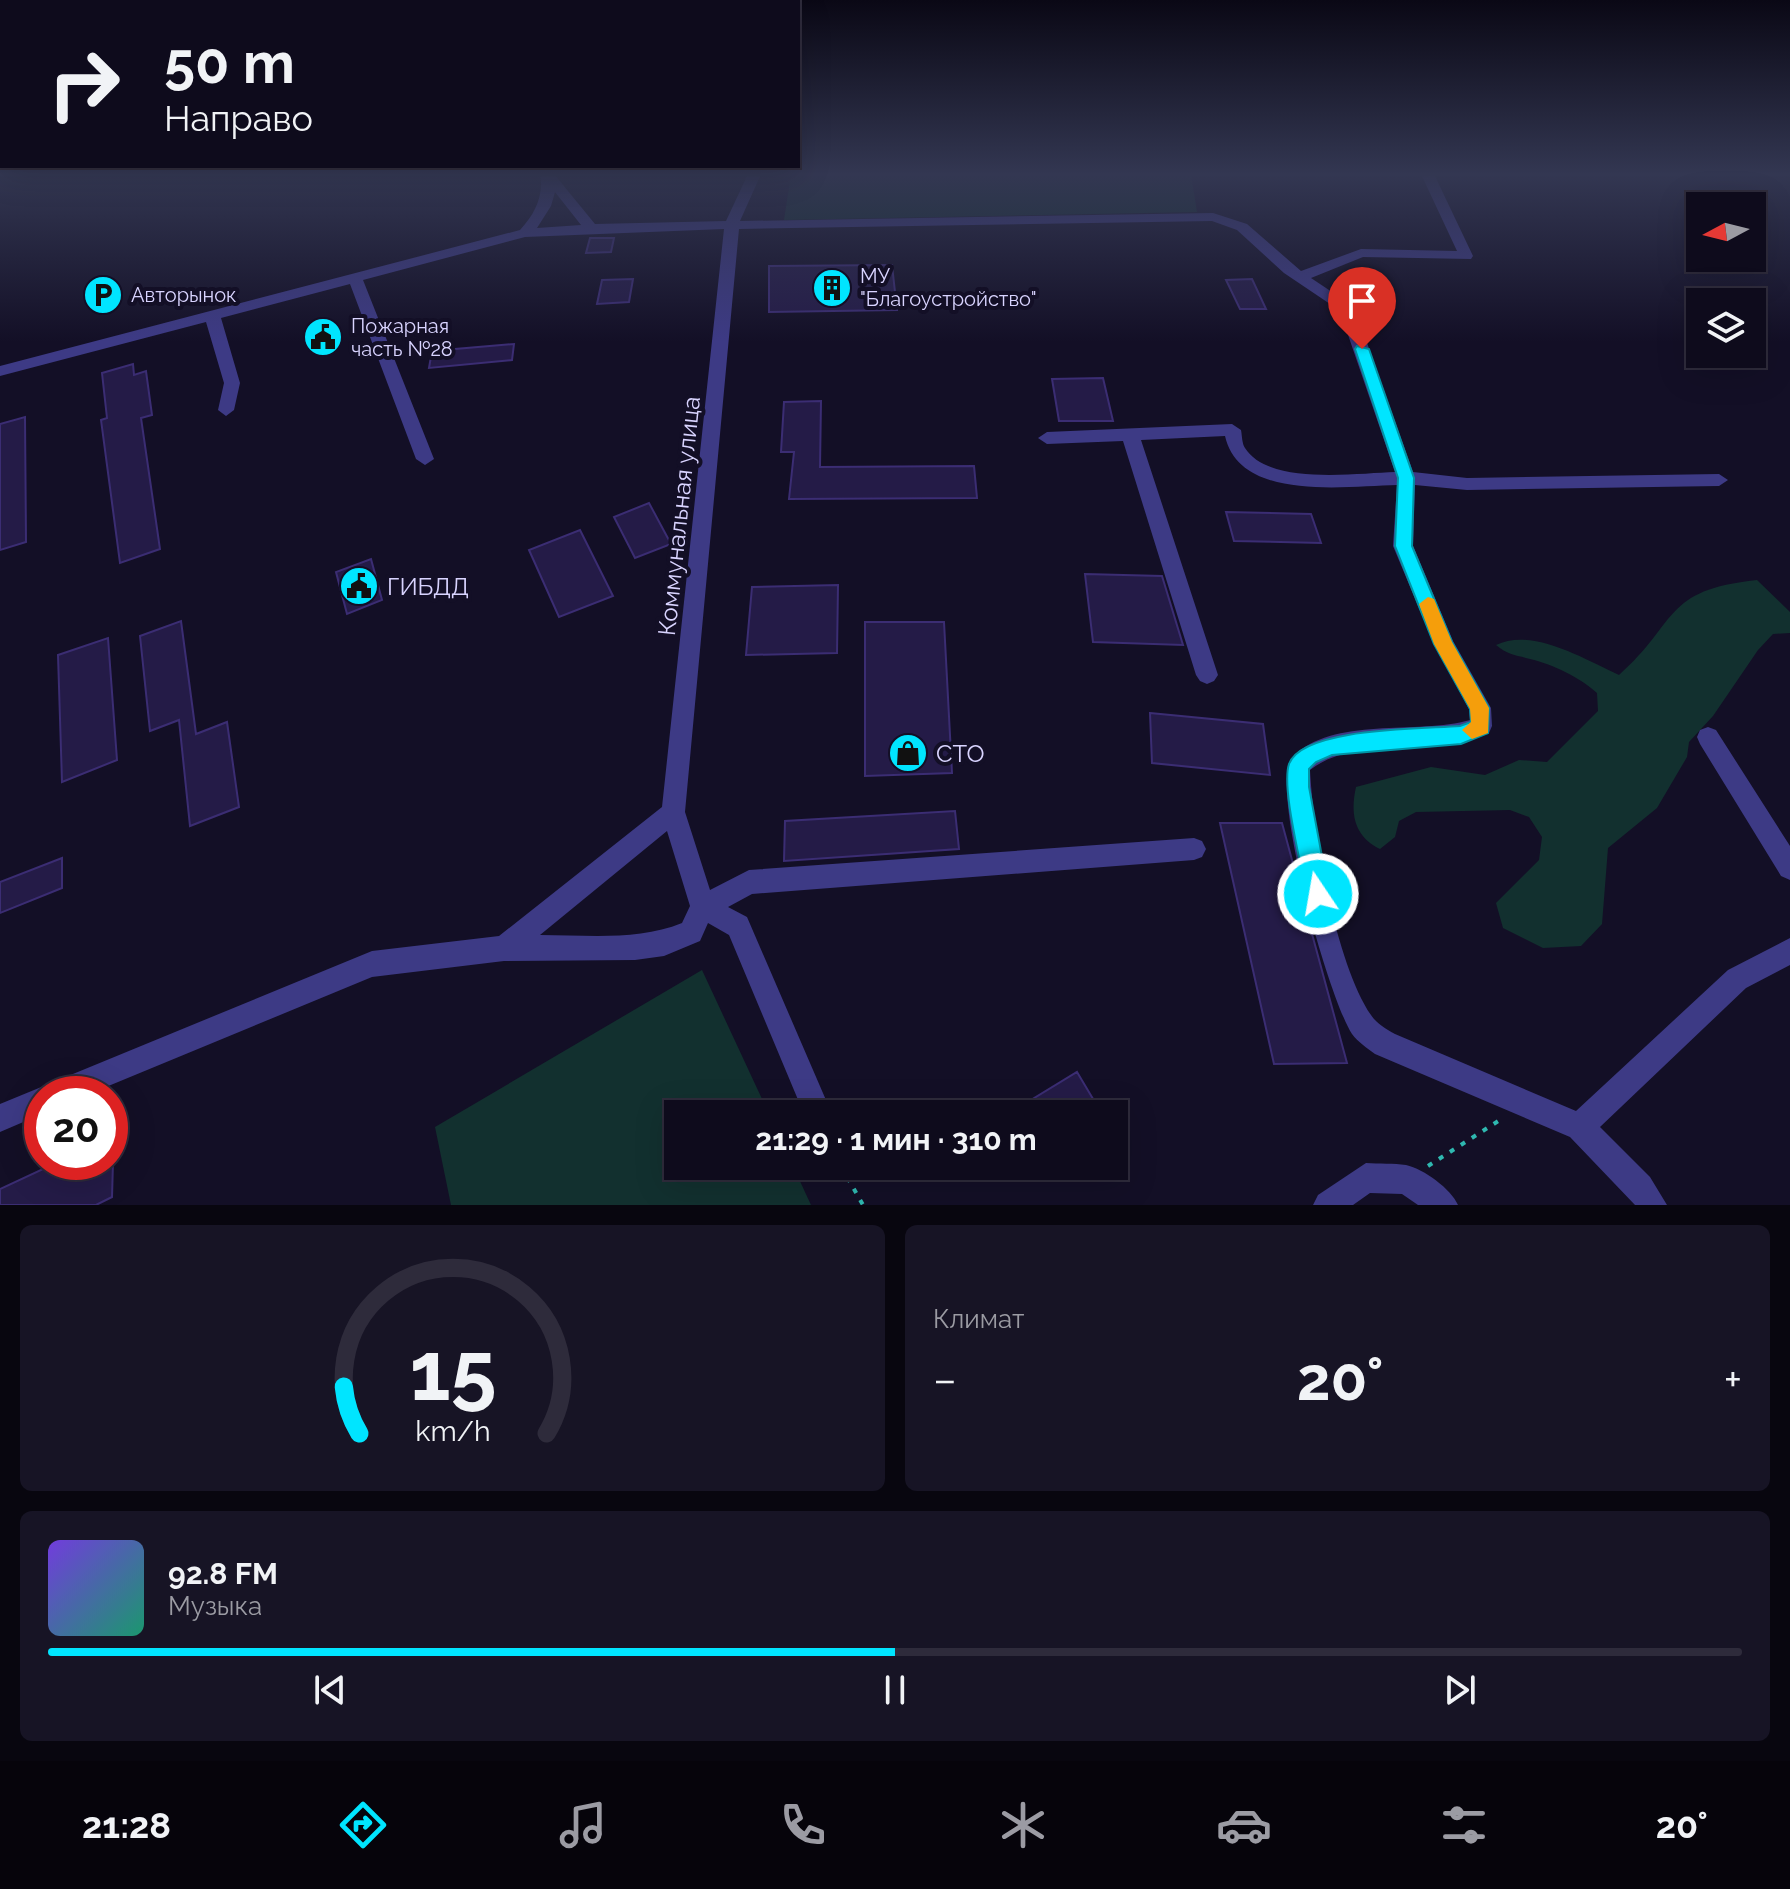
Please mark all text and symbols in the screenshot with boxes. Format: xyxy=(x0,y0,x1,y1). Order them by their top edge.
text: 50 m xyxy=(164,30,295,96)
icon: right xyxy=(32,32,136,136)
text: Направо xyxy=(164,97,313,139)
north arrow xyxy=(1686,192,1766,272)
map controls xyxy=(1686,192,1766,368)
place label: МУ "Благоустройство" xyxy=(860,264,1037,311)
building icon: МУ "Благоустройство" xyxy=(811,267,853,309)
pin xyxy=(1328,267,1396,349)
parking icon: Авторынок xyxy=(82,274,124,316)
icon: arrive xyxy=(1340,279,1384,323)
place label: Авторынок xyxy=(131,283,237,307)
button: layers xyxy=(1686,288,1766,368)
place label: Пожарная часть №28 xyxy=(351,314,453,361)
public building icon: Пожарная часть №28 xyxy=(302,316,344,358)
street label: Коммунальная улица xyxy=(652,395,706,637)
public building icon: ГИБДД xyxy=(338,565,380,607)
place label: ГИБДД xyxy=(387,572,469,601)
shop icon: СТО xyxy=(887,732,929,774)
place label: СТО xyxy=(936,739,985,768)
position arrow xyxy=(1276,852,1360,936)
speed limit sign: 20 xyxy=(24,1076,128,1180)
text: 21:29 · 1 мин · 310 m xyxy=(755,1122,1037,1157)
text: Климат xyxy=(933,1304,1024,1334)
text: 15 xyxy=(409,1322,496,1419)
text: 20° xyxy=(1297,1344,1384,1414)
text: − xyxy=(933,1354,957,1405)
text: + xyxy=(1724,1354,1742,1405)
text: km/h xyxy=(415,1414,490,1448)
text: 92.8 FM xyxy=(168,1556,278,1591)
text: Музыка xyxy=(168,1591,262,1621)
icon: previous xyxy=(308,1668,352,1712)
icon: pause xyxy=(873,1668,917,1712)
icon: next xyxy=(1438,1668,1482,1712)
icon: directions xyxy=(335,1797,391,1853)
icon: music xyxy=(555,1797,611,1853)
icon: phone xyxy=(775,1797,831,1853)
icon: climate xyxy=(995,1797,1051,1853)
icon: car xyxy=(1216,1797,1272,1853)
icon: filters xyxy=(1436,1797,1492,1853)
text: 21:28 xyxy=(82,1804,171,1846)
text: 20° xyxy=(1656,1804,1708,1846)

